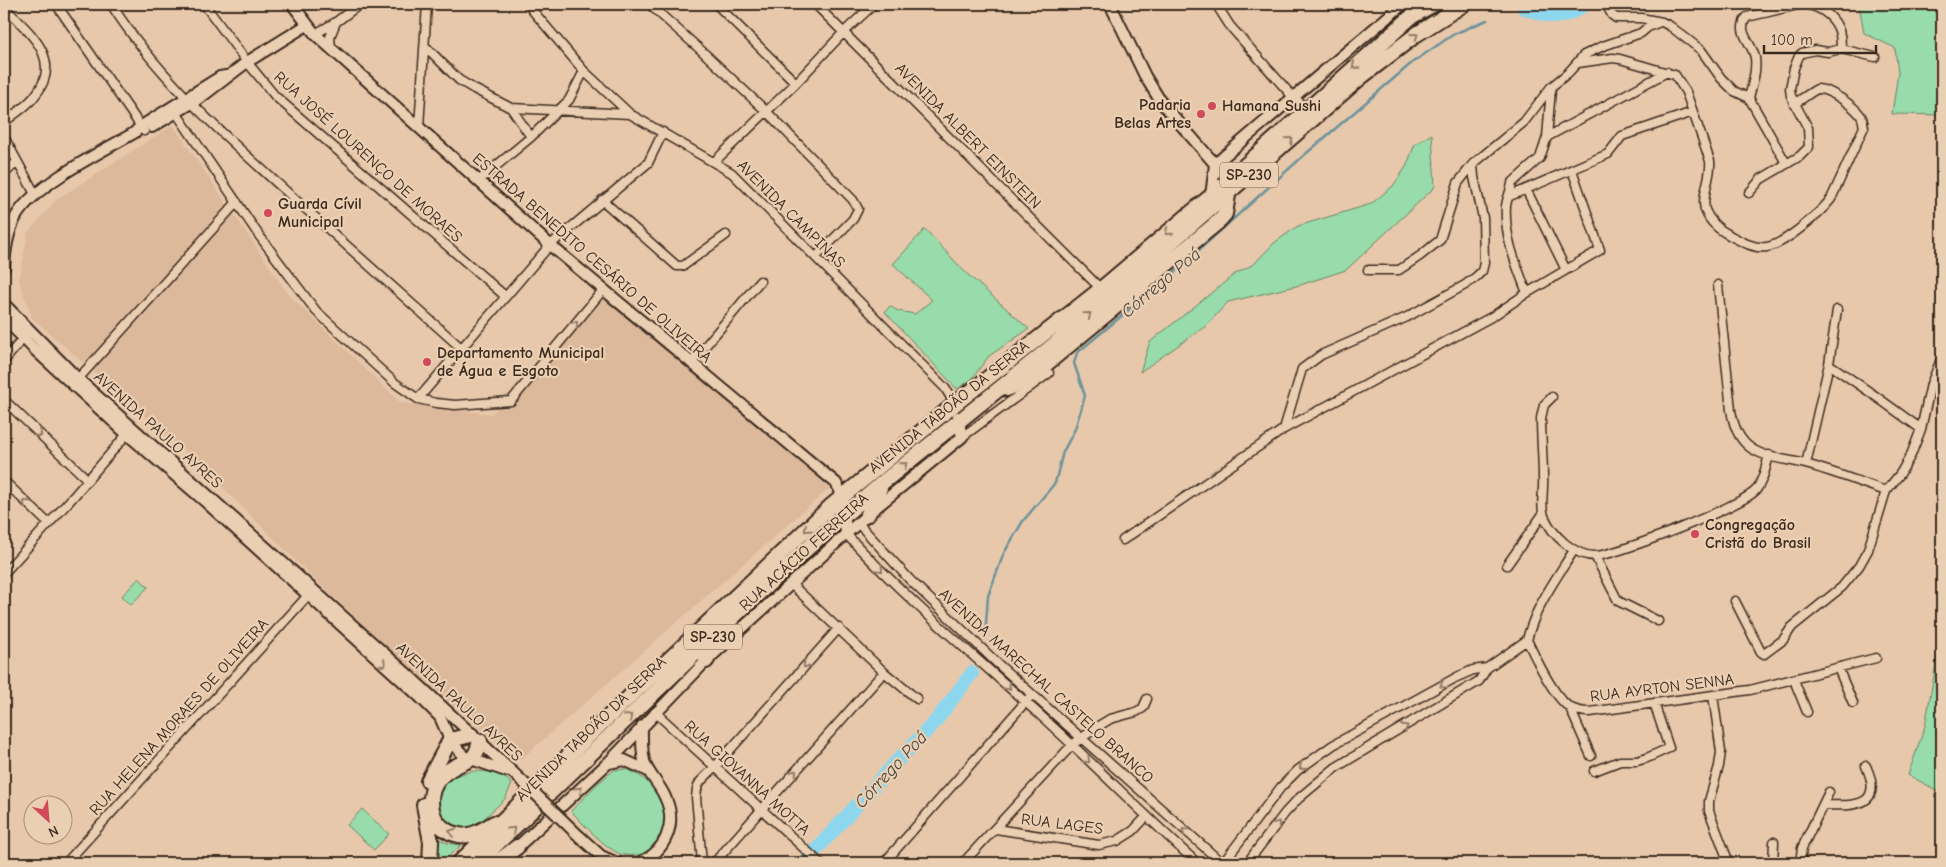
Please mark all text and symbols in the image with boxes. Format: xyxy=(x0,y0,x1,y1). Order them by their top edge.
scale bar xyxy=(1764,22,1876,54)
text: 100 m xyxy=(1771,31,1813,49)
one-way arrow xyxy=(1409,33,1419,42)
street label: AVENIDA ALBERT EINSTEIN xyxy=(891,59,1045,213)
one-way arrow xyxy=(1351,61,1360,70)
street label: RUA JOSÉ LOURENÇO DE MORAES xyxy=(270,67,466,246)
place label: Padaria Belas Artes xyxy=(1114,96,1191,132)
place label: Hamana Sushi xyxy=(1222,97,1321,115)
marker: Hamana Sushi xyxy=(1206,100,1218,112)
marker: Padaria Belas Artes xyxy=(1195,108,1207,120)
one-way arrow xyxy=(1284,136,1293,145)
street label: ESTRADA BENEDITO CESÁRIO DE OLIVEIRA xyxy=(469,149,716,367)
street label: AVENIDA CAMPINAS xyxy=(733,156,849,272)
road number: SP-230 xyxy=(1220,162,1278,188)
place label: Guarda Cívil Municipal xyxy=(278,195,362,231)
marker: Guarda Cívil Municipal xyxy=(262,207,274,219)
one-way arrow xyxy=(1164,227,1173,236)
water label: Córrego Poá xyxy=(1117,244,1205,322)
one-way arrow xyxy=(1082,313,1091,321)
one-way arrow xyxy=(570,320,579,329)
street label: AVENIDA TABOÃO DA SERRA xyxy=(865,337,1033,477)
place label: Departamento Municipal de Água e Esgoto xyxy=(437,344,604,380)
marker: Departamento Municipal de Água e Esgoto xyxy=(421,356,433,368)
street label: AVENIDA PAULO AYRES xyxy=(90,368,226,492)
one-way arrow xyxy=(34,428,43,437)
one-way arrow xyxy=(898,462,907,471)
street label: RUA ACÁCIO FERREIRA xyxy=(735,489,872,615)
one-way arrow xyxy=(23,500,32,509)
place label: Congregação Cristã do Brasil xyxy=(1705,516,1811,552)
one-way arrow xyxy=(803,523,812,532)
marker: Congregação Cristã do Brasil xyxy=(1689,528,1701,540)
one-way arrow xyxy=(874,564,883,573)
street label: AVENIDA MARECHAL CASTELO BRANCO xyxy=(935,585,1157,787)
street label: RUA HELENA MORAES DE OLIVEIRA xyxy=(86,615,272,819)
road number: SP-230 xyxy=(684,624,742,650)
street label: AVENIDA PAULO AYRES xyxy=(392,639,526,765)
street label: AVENIDA TABOÃO DA SERRA xyxy=(512,653,670,805)
one-way arrow xyxy=(377,658,386,667)
one-way arrow xyxy=(803,659,812,668)
street label: RUA AYRTON SENNA xyxy=(1589,670,1735,706)
one-way arrow xyxy=(1439,679,1448,689)
one-way arrow xyxy=(1003,681,1012,690)
one-way arrow xyxy=(623,714,632,723)
street label: RUA GIOVANNA MOTTA xyxy=(681,717,813,839)
one-way arrow xyxy=(1399,723,1408,733)
water label: Córrego Poá xyxy=(850,727,932,813)
one-way arrow xyxy=(1081,754,1090,763)
one-way arrow xyxy=(1299,762,1308,771)
one-way arrow xyxy=(789,770,797,779)
one-way arrow xyxy=(573,787,582,796)
north arrow xyxy=(22,794,72,844)
street label: RUA LAGES xyxy=(1020,810,1104,838)
one-way arrow xyxy=(1271,821,1279,830)
text: N xyxy=(46,822,61,841)
one-way arrow xyxy=(506,826,515,835)
one-way arrow xyxy=(448,828,457,838)
one-way arrow xyxy=(1182,828,1191,837)

